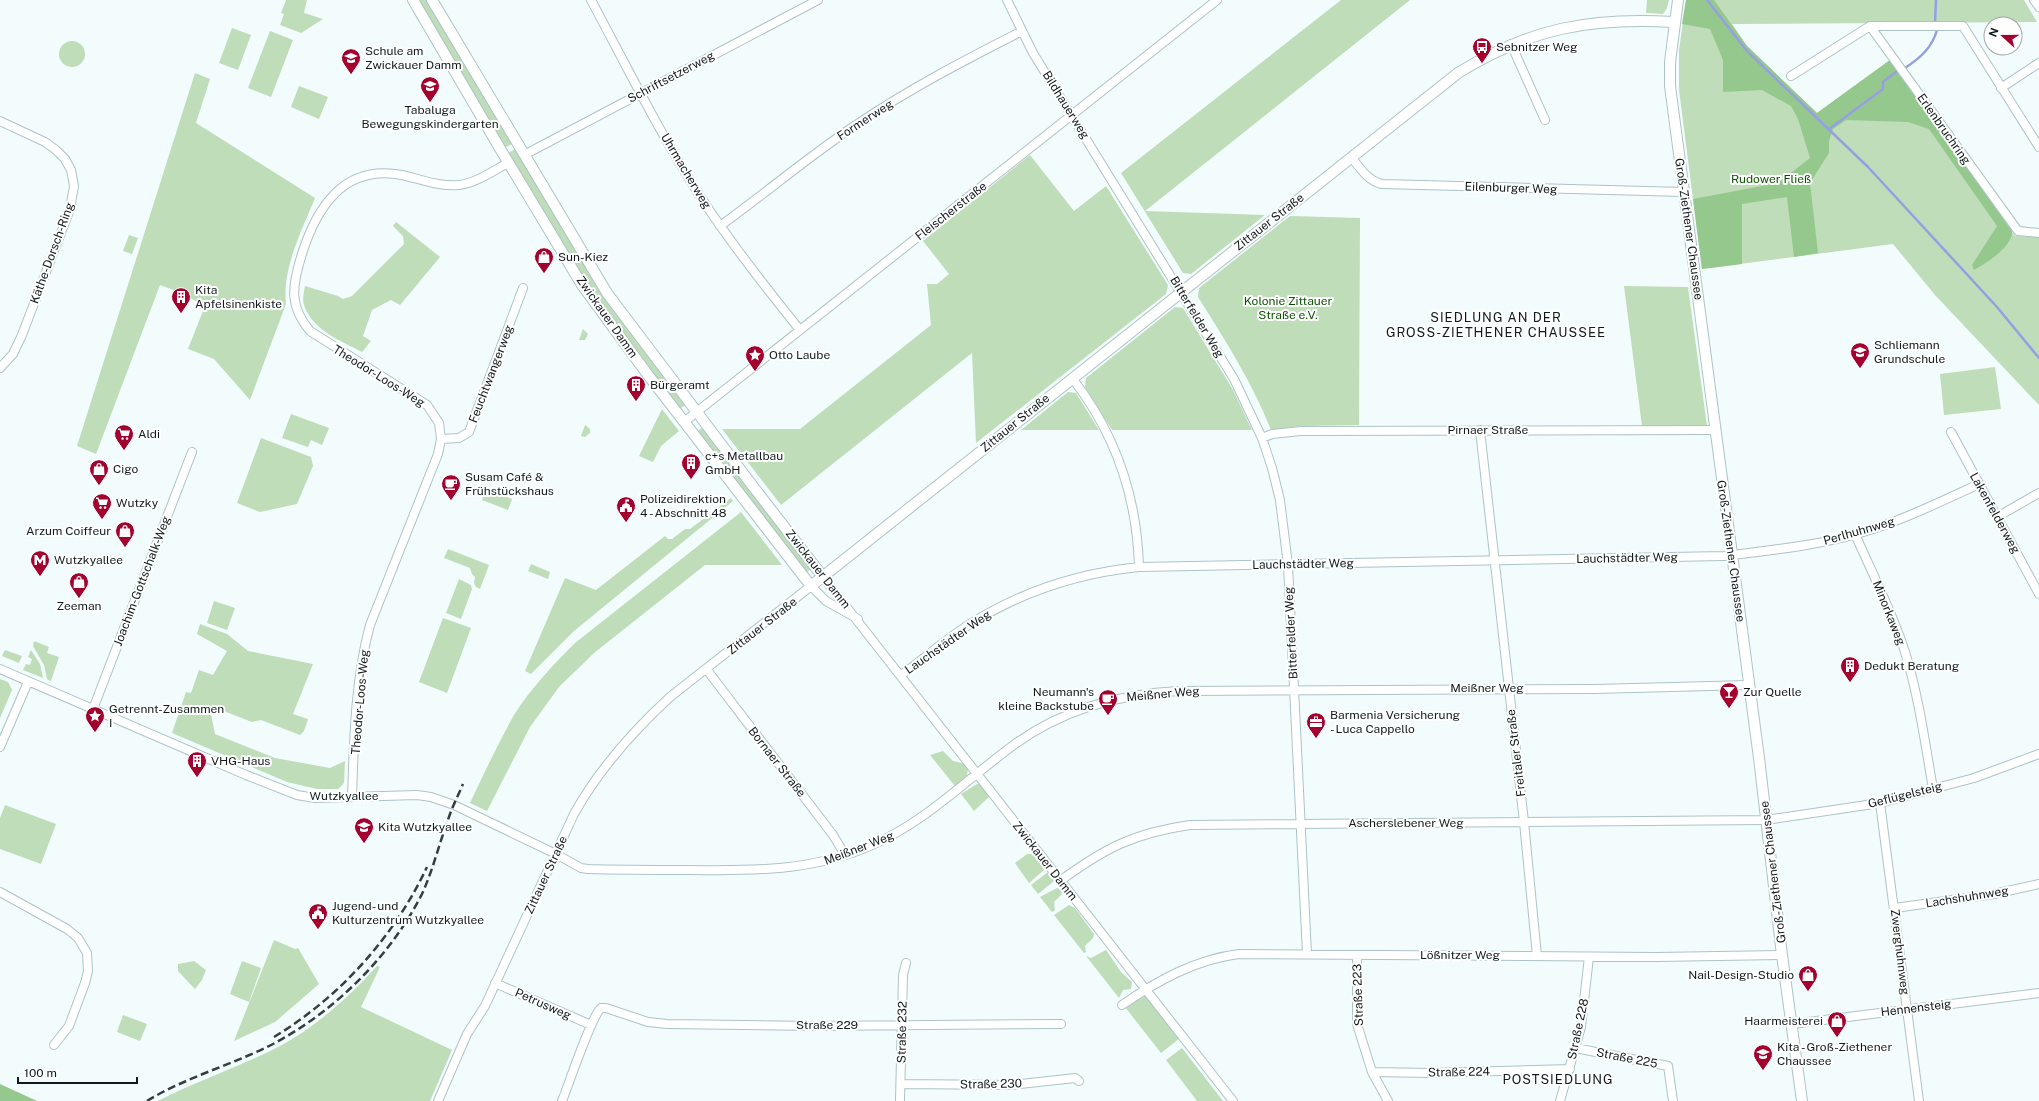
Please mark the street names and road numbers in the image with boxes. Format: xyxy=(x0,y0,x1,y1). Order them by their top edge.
street label: Schriftsetzerweg xyxy=(625,48,717,106)
street label: Bildhauerweg xyxy=(1040,69,1092,141)
street label: Erlenbruchring xyxy=(1914,91,1974,167)
street label: Formerweg xyxy=(834,97,896,143)
street label: Uhrmacherweg xyxy=(658,131,714,211)
street label: Groß-Ziethener Chaussee xyxy=(1672,157,1706,301)
street label: Fleischerstraße xyxy=(913,179,990,243)
street label: Eilenburger Weg xyxy=(1464,179,1558,197)
street label: Zittauer Straße xyxy=(1231,190,1307,254)
street label: Käthe-Dorsch-Ring xyxy=(27,200,77,306)
street label: Zwickauer Damm xyxy=(574,273,640,361)
street label: Bitterfelder Weg xyxy=(1167,274,1227,360)
street label: Feuchtwangerweg xyxy=(466,323,516,425)
street label: Theodor-Loos-Weg xyxy=(330,342,428,410)
street label: Zittauer Straße xyxy=(978,391,1052,455)
street label: Pirnaer Straße xyxy=(1448,423,1529,437)
street label: Lakenfelderweg xyxy=(1967,470,2023,556)
street label: Groß-Ziethener Chaussee xyxy=(1714,479,1748,623)
street label: Joachim-Gottschalk-Weg xyxy=(111,514,173,648)
street label: Perlhuhnweg xyxy=(1822,514,1896,548)
street label: Zwickauer Damm xyxy=(783,527,853,611)
street label: Lauchstädter Weg xyxy=(1576,550,1678,566)
street label: Lauchstädter Weg xyxy=(1252,556,1354,572)
street label: Minorkaweg xyxy=(1870,579,1908,647)
street label: Bitterfelder Weg xyxy=(1282,586,1300,680)
street label: Zittauer Straße xyxy=(724,594,800,658)
street label: Lauchstädter Weg xyxy=(902,607,994,677)
street label: Theodor-Loos-Weg xyxy=(348,649,372,755)
street label: Meißner Weg xyxy=(1450,681,1524,695)
street label: Meißner Weg xyxy=(1126,684,1200,704)
street label: Freitaler Straße xyxy=(1504,708,1528,798)
street label: Bornaer Straße xyxy=(745,724,809,800)
street label: Geflügelsteig xyxy=(1867,779,1943,811)
street label: Wutzkyallee xyxy=(309,789,379,803)
street label: Groß-Ziethener Chaussee xyxy=(1757,800,1789,944)
street label: Ascherslebener Weg xyxy=(1348,816,1464,830)
street label: Zwickauer Damm xyxy=(1010,819,1080,903)
street label: Meißner Weg xyxy=(822,828,896,868)
street label: Zittauer Straße xyxy=(522,834,570,916)
street label: Lachshuhnweg xyxy=(1925,884,2009,910)
street label: Zwerghuhnweg xyxy=(1888,908,1912,996)
street label: Lößnitzer Weg xyxy=(1420,948,1500,962)
street label: Straße 223 xyxy=(1350,964,1366,1026)
street label: Petrusweg xyxy=(513,985,573,1023)
street label: Straße 228 xyxy=(1565,997,1591,1061)
street label: Hennensteig xyxy=(1880,997,1952,1019)
street label: Straße 232 xyxy=(894,1001,910,1063)
street label: Straße 229 xyxy=(796,1018,858,1032)
street label: Straße 225 xyxy=(1595,1045,1659,1071)
street label: Straße 224 xyxy=(1428,1064,1491,1080)
street label: Straße 230 xyxy=(960,1076,1022,1092)

